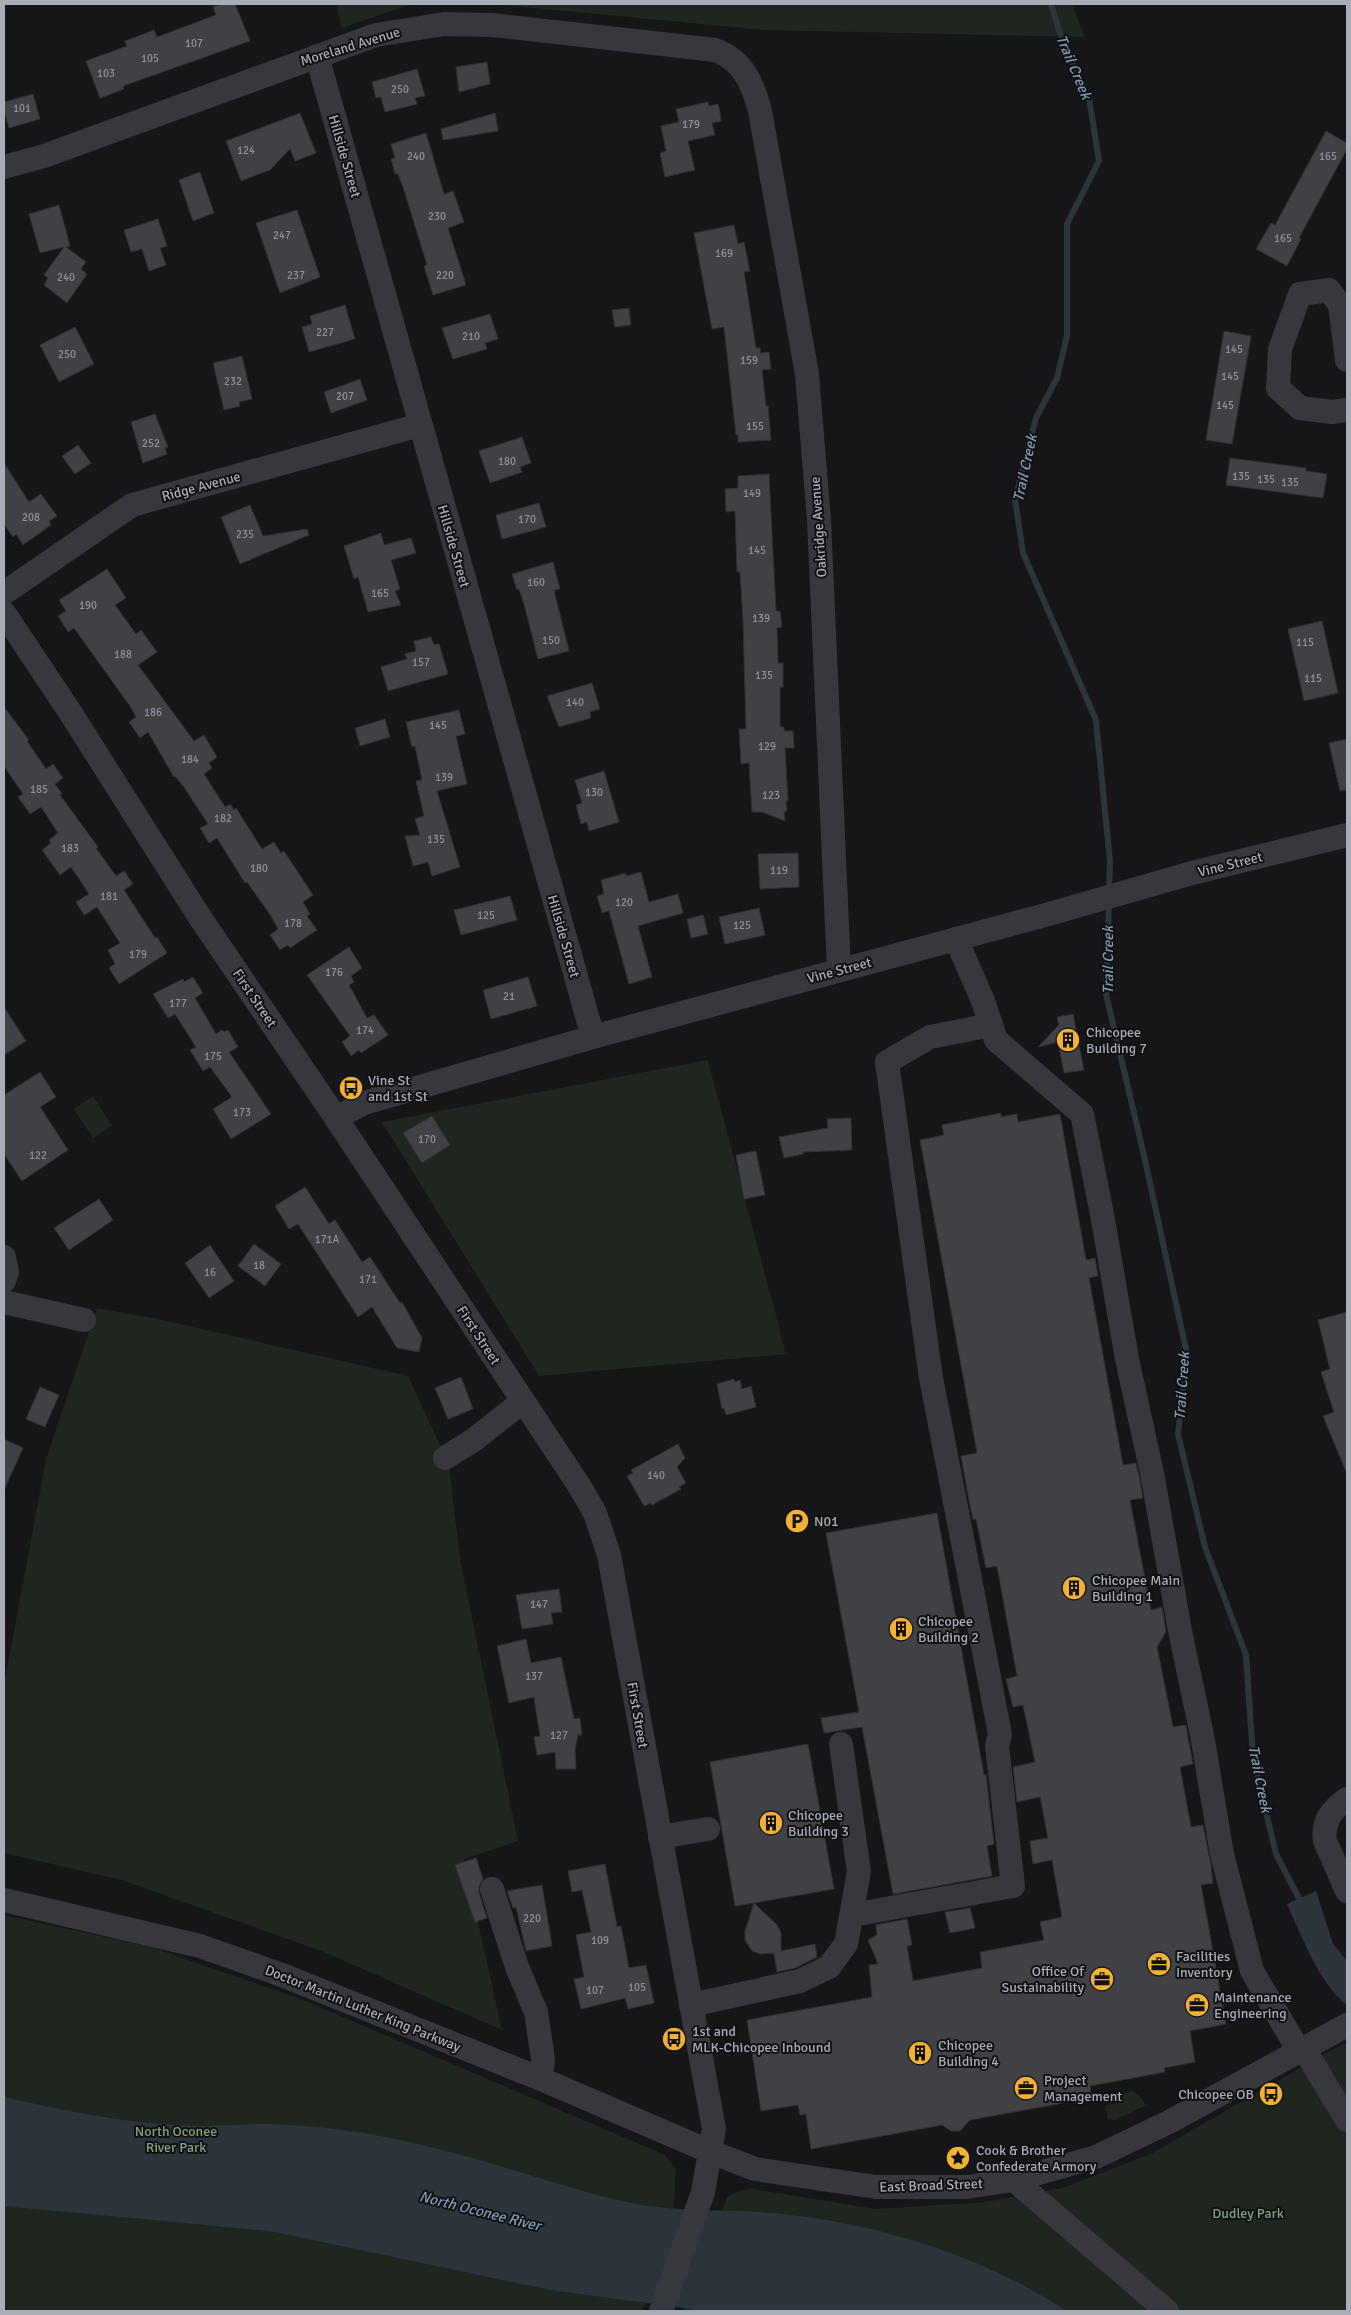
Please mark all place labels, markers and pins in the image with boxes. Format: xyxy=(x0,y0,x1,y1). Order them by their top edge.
place label: Chicopee Building 7 xyxy=(1086,1024,1147,1057)
building icon: Chicopee Building 7 xyxy=(1055,1027,1081,1053)
place label: Vine St and 1st St xyxy=(368,1072,428,1105)
bus stop icon: Vine St and 1st St xyxy=(338,1075,364,1101)
parking icon: N01 xyxy=(784,1508,810,1534)
place label: N01 xyxy=(814,1513,839,1530)
place label: Chicopee Main Building 1 xyxy=(1092,1572,1180,1605)
building icon: Chicopee Main Building 1 xyxy=(1061,1575,1087,1601)
place label: Chicopee Building 2 xyxy=(918,1613,979,1646)
building icon: Chicopee Building 2 xyxy=(888,1616,914,1642)
place label: Chicopee Building 3 xyxy=(788,1807,849,1840)
building icon: Chicopee Building 3 xyxy=(758,1810,784,1836)
place label: Facilities Inventory xyxy=(1176,1948,1233,1981)
office icon: Facilities Inventory xyxy=(1146,1951,1172,1977)
place label: Office Of Sustainability xyxy=(1001,1963,1085,1996)
office icon: Office Of Sustainability xyxy=(1089,1966,1115,1992)
place label: Maintenance Engineering xyxy=(1214,1989,1292,2022)
office icon: Maintenance Engineering xyxy=(1184,1992,1210,2018)
place label: 1st and MLK-Chicopee Inbound xyxy=(692,2023,831,2056)
bus stop icon: 1st and MLK-Chicopee Inbound xyxy=(661,2026,687,2052)
place label: Chicopee Building 4 xyxy=(938,2037,999,2070)
building icon: Chicopee Building 4 xyxy=(907,2040,933,2066)
place label: Project Management xyxy=(1044,2072,1122,2105)
office icon: Project Management xyxy=(1013,2075,1039,2101)
bus stop icon: Chicopee OB xyxy=(1258,2081,1284,2107)
place label: Chicopee OB xyxy=(1178,2086,1254,2103)
place label: Cook & Brother Confederate Armory xyxy=(976,2142,1097,2175)
place icon: Cook & Brother Confederate Armory xyxy=(945,2145,971,2171)

